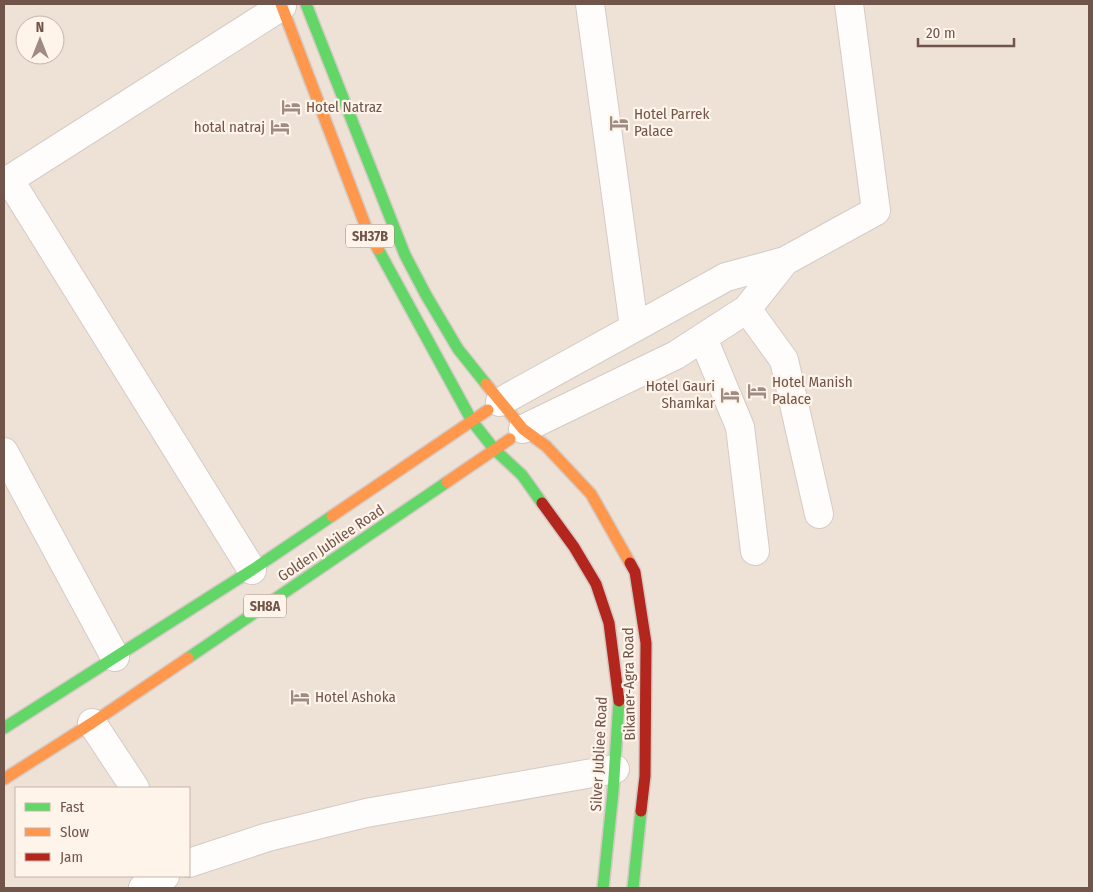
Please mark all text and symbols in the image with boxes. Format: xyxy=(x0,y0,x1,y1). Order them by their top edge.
north arrow xyxy=(15,15,65,65)
scale bar xyxy=(918,15,1014,47)
text: N xyxy=(36,19,44,36)
text: 20 m xyxy=(926,24,956,42)
hotel icon: Hotel Natraz xyxy=(280,96,302,118)
place label: Hotel Natraz xyxy=(306,98,382,116)
place label: Hotel Parrek Palace xyxy=(634,105,709,140)
hotel icon: Hotel Parrek Palace xyxy=(608,112,630,134)
hotel icon: hotal natraj xyxy=(269,116,291,138)
place label: hotal natraj xyxy=(194,118,265,136)
road number: SH37B xyxy=(346,225,394,248)
place label: Hotel Manish Palace xyxy=(772,373,853,408)
place label: Hotel Gauri Shamkar xyxy=(646,377,716,412)
hotel icon: Hotel Manish Palace xyxy=(746,380,768,402)
hotel icon: Hotel Gauri Shamkar xyxy=(719,384,741,406)
street label: Golden Jubilee Road xyxy=(274,501,388,585)
road number: SH8A xyxy=(244,594,286,618)
street label: Bikaner-Agra Road xyxy=(619,627,639,741)
hotel icon: Hotel Ashoka xyxy=(289,686,311,708)
place label: Hotel Ashoka xyxy=(315,688,396,706)
street label: Silver Jubliee Road xyxy=(587,696,611,812)
legend xyxy=(15,787,190,877)
text: Fast xyxy=(60,798,84,816)
text: Slow xyxy=(60,823,89,841)
text: Jam xyxy=(60,848,83,866)

